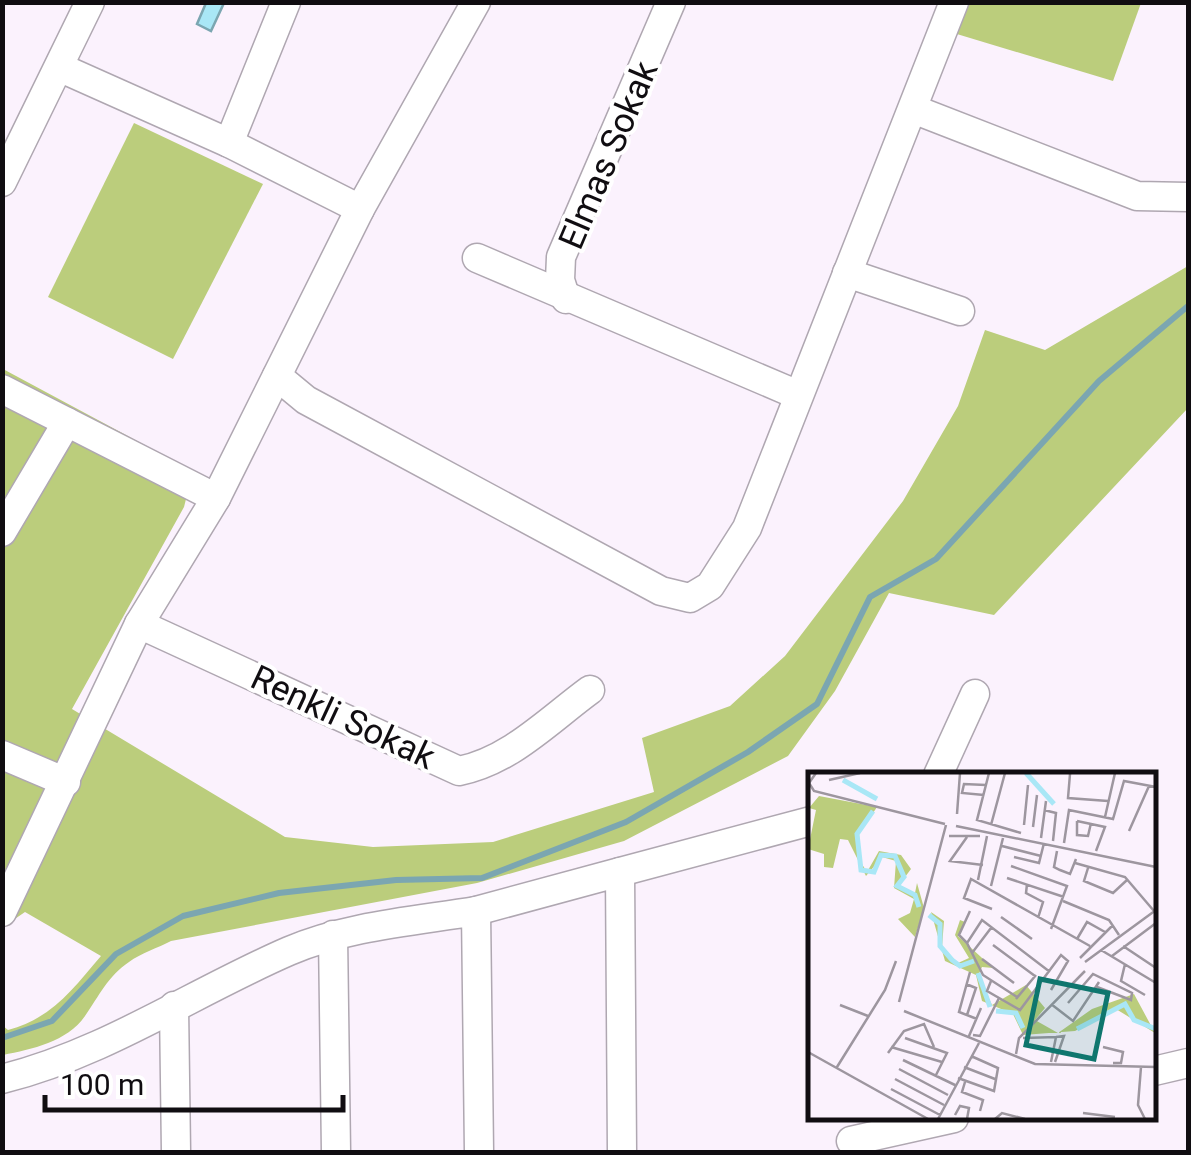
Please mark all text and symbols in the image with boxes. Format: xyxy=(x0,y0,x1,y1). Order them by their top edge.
street label: Elmas Sokak xyxy=(550,55,667,255)
street label: Renkli Sokak xyxy=(244,657,441,778)
inset map xyxy=(808,772,1156,1120)
scale bar xyxy=(45,1050,342,1112)
text: 100 m xyxy=(60,1067,144,1102)

